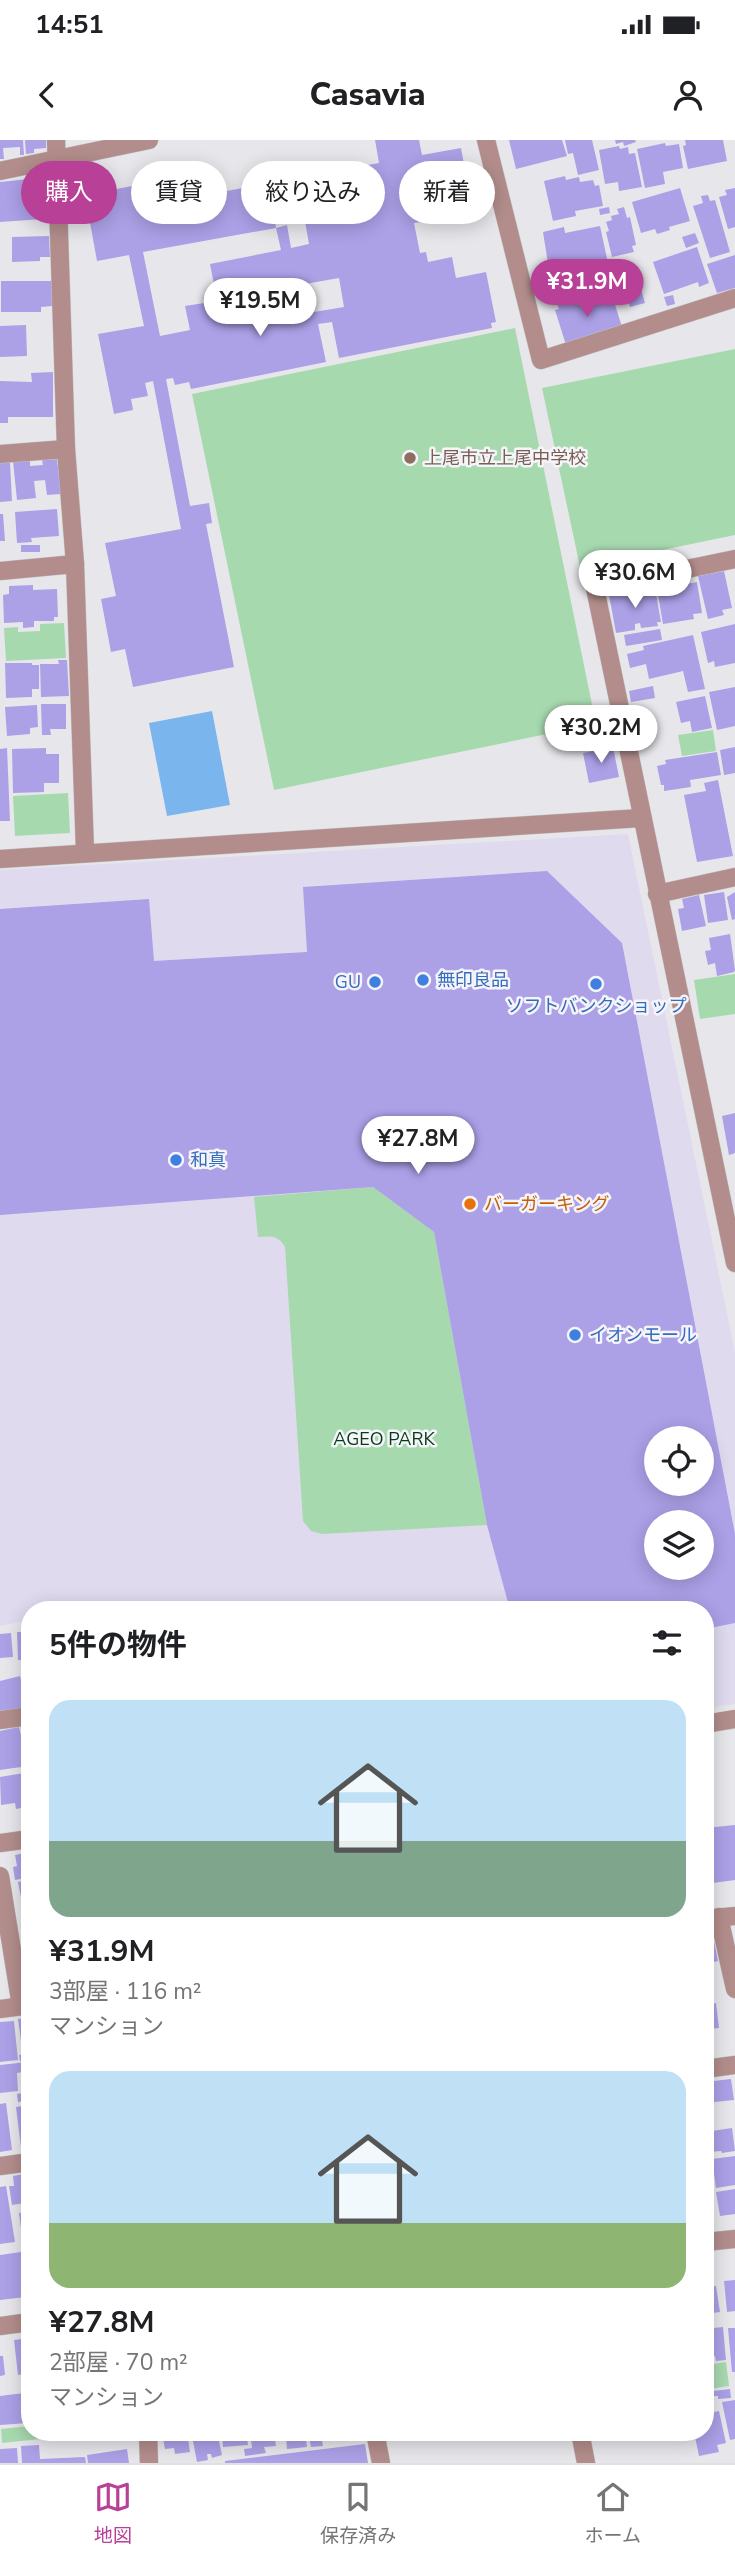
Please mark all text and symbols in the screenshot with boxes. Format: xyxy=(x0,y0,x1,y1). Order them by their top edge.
text: 14:51 xyxy=(35,7,104,42)
text: Casavia xyxy=(310,73,425,116)
icon: back xyxy=(28,76,66,114)
icon: person xyxy=(669,76,707,114)
chip: 購入 xyxy=(21,161,117,224)
chip: 賃貸 xyxy=(131,161,227,224)
chip: 絞り込み xyxy=(241,161,385,224)
chip: 新着 xyxy=(399,161,495,224)
pin: ¥31.9M xyxy=(530,260,644,319)
text: ¥31.9M xyxy=(547,266,627,297)
pin: ¥19.5M xyxy=(203,278,317,338)
text: ¥19.5M xyxy=(220,285,300,316)
place label: 上尾市立上尾中学校 xyxy=(424,446,586,470)
marker: 上尾市立上尾中学校 xyxy=(402,450,418,466)
pin: ¥30.6M xyxy=(578,550,692,610)
text: ¥30.6M xyxy=(595,557,675,588)
pin: ¥30.2M xyxy=(544,706,658,765)
text: ¥30.2M xyxy=(561,712,641,743)
place label: 無印良品 xyxy=(437,968,509,992)
place label: GU xyxy=(335,970,361,994)
marker: 無印良品 xyxy=(415,972,431,988)
marker: GU xyxy=(367,974,383,990)
marker: ソフトバンクショップ xyxy=(588,976,604,992)
place label: ソフトバンクショップ xyxy=(506,994,686,1018)
pin: ¥27.8M xyxy=(361,1116,475,1176)
text: ¥27.8M xyxy=(378,1123,458,1154)
place label: 和真 xyxy=(190,1148,226,1172)
marker: 和真 xyxy=(168,1152,184,1168)
place label: バーガーキング xyxy=(484,1192,609,1216)
marker: バーガーキング xyxy=(462,1196,478,1212)
place label: イオンモール xyxy=(589,1323,697,1347)
marker: イオンモール xyxy=(567,1327,583,1343)
map controls xyxy=(644,1426,714,1580)
button: locate xyxy=(644,1426,714,1496)
park label: AGEO PARK xyxy=(333,1427,435,1451)
button: layers xyxy=(644,1510,714,1580)
icon: filters xyxy=(648,1624,686,1662)
text: 5件の物件 xyxy=(49,1625,187,1666)
icon: home xyxy=(305,1745,431,1871)
text: ¥31.9M xyxy=(49,1931,154,1972)
text: 3部屋 · 116 m² xyxy=(49,1976,202,2007)
text: マンション xyxy=(49,2011,164,2042)
icon: home xyxy=(305,2116,431,2242)
text: ¥27.8M xyxy=(49,2302,154,2343)
text: 2部屋 · 70 m² xyxy=(49,2347,188,2378)
text: マンション xyxy=(49,2382,164,2413)
tab: 地図 xyxy=(94,2478,132,2549)
tab: 保存済み xyxy=(320,2478,396,2549)
tab: ホーム xyxy=(584,2478,641,2549)

